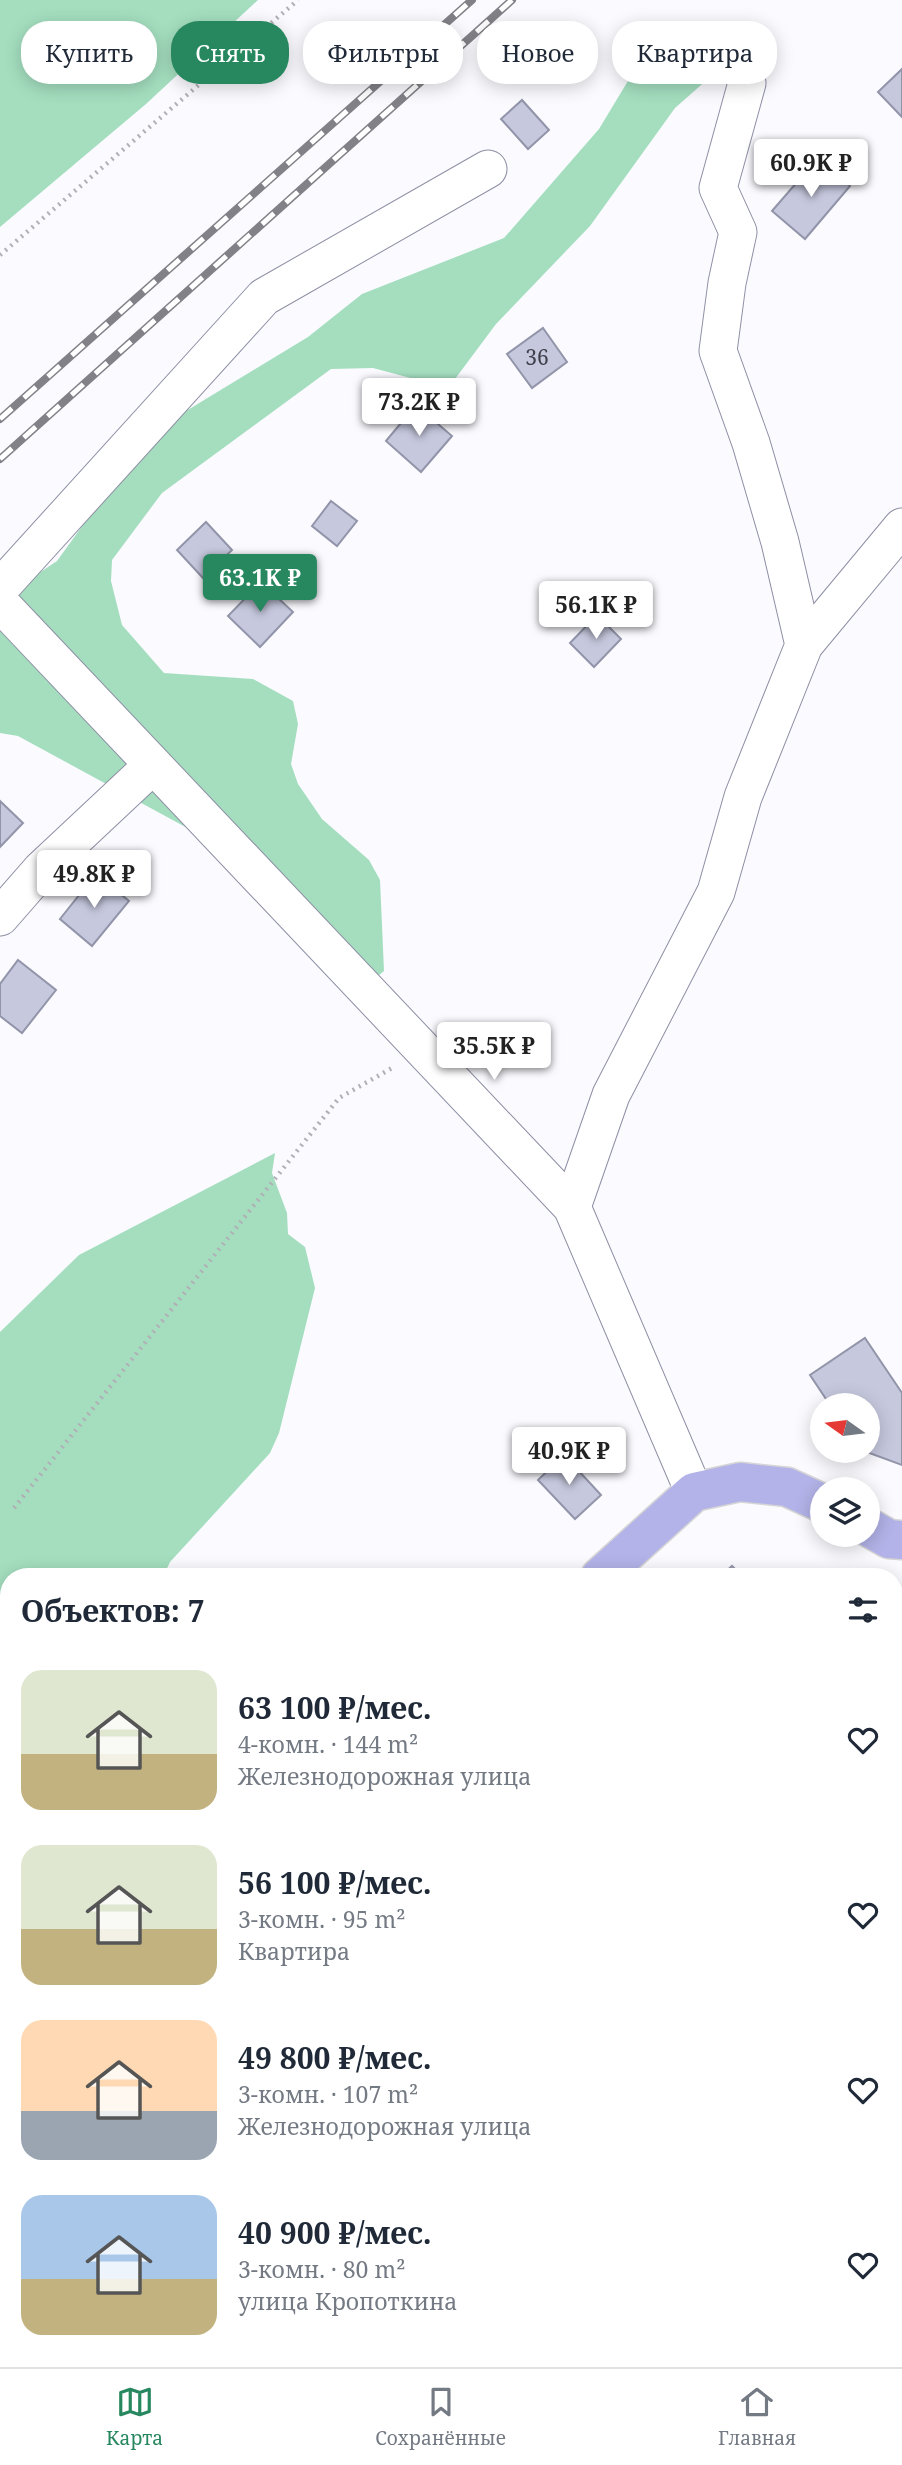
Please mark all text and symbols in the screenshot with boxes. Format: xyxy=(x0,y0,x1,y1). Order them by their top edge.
chip: Купить xyxy=(21,21,157,84)
chip: Снять xyxy=(171,21,289,84)
chip: Фильтры xyxy=(303,21,463,84)
chip: Новое xyxy=(477,21,598,84)
chip: Квартира xyxy=(612,21,777,84)
pin: 60.9K ₽ xyxy=(746,140,876,199)
text: 60.9K ₽ xyxy=(770,146,852,178)
house number: 36 xyxy=(525,343,549,371)
pin: 73.2K ₽ xyxy=(354,378,484,438)
text: 73.2K ₽ xyxy=(378,385,460,417)
pin: 63.1K ₽ xyxy=(195,554,325,614)
text: 63.1K ₽ xyxy=(219,561,301,593)
pin: 56.1K ₽ xyxy=(531,582,661,641)
text: 56.1K ₽ xyxy=(555,588,637,620)
pin: 49.8K ₽ xyxy=(29,850,159,910)
text: 49.8K ₽ xyxy=(53,857,135,889)
pin: 35.5K ₽ xyxy=(429,1023,559,1082)
text: 35.5K ₽ xyxy=(453,1029,535,1061)
north arrow xyxy=(810,1393,880,1463)
map controls xyxy=(810,1393,880,1547)
pin: 40.9K ₽ xyxy=(504,1428,634,1487)
text: 40.9K ₽ xyxy=(528,1434,610,1466)
button: layers xyxy=(810,1477,880,1547)
text: Объектов: 7 xyxy=(21,1590,205,1631)
icon: filters xyxy=(844,1591,882,1629)
text: 63 100 ₽/мес. xyxy=(238,1687,432,1728)
icon: home xyxy=(77,1698,161,1782)
icon: heart xyxy=(844,1721,882,1759)
text: 4-комн. · 144 m² xyxy=(238,1728,418,1760)
text: Железнодорожная улица xyxy=(238,1760,531,1792)
text: 56 100 ₽/мес. xyxy=(238,1862,432,1903)
icon: home xyxy=(77,1873,161,1957)
icon: heart xyxy=(844,1896,882,1934)
text: 3-комн. · 95 m² xyxy=(238,1903,405,1935)
text: Квартира xyxy=(238,1935,350,1967)
text: 49 800 ₽/мес. xyxy=(238,2037,432,2078)
icon: home xyxy=(77,2048,161,2132)
icon: heart xyxy=(844,2071,882,2109)
text: 3-комн. · 107 m² xyxy=(238,2078,418,2110)
text: Железнодорожная улица xyxy=(238,2110,531,2142)
text: 40 900 ₽/мес. xyxy=(238,2212,432,2253)
icon: home xyxy=(77,2223,161,2307)
icon: heart xyxy=(844,2246,882,2284)
text: 3-комн. · 80 m² xyxy=(238,2253,405,2285)
text: улица Кропоткина xyxy=(238,2285,457,2317)
tab: Карта xyxy=(106,2383,163,2451)
tab: Сохранённые xyxy=(375,2383,506,2451)
tab: Главная xyxy=(718,2383,796,2451)

